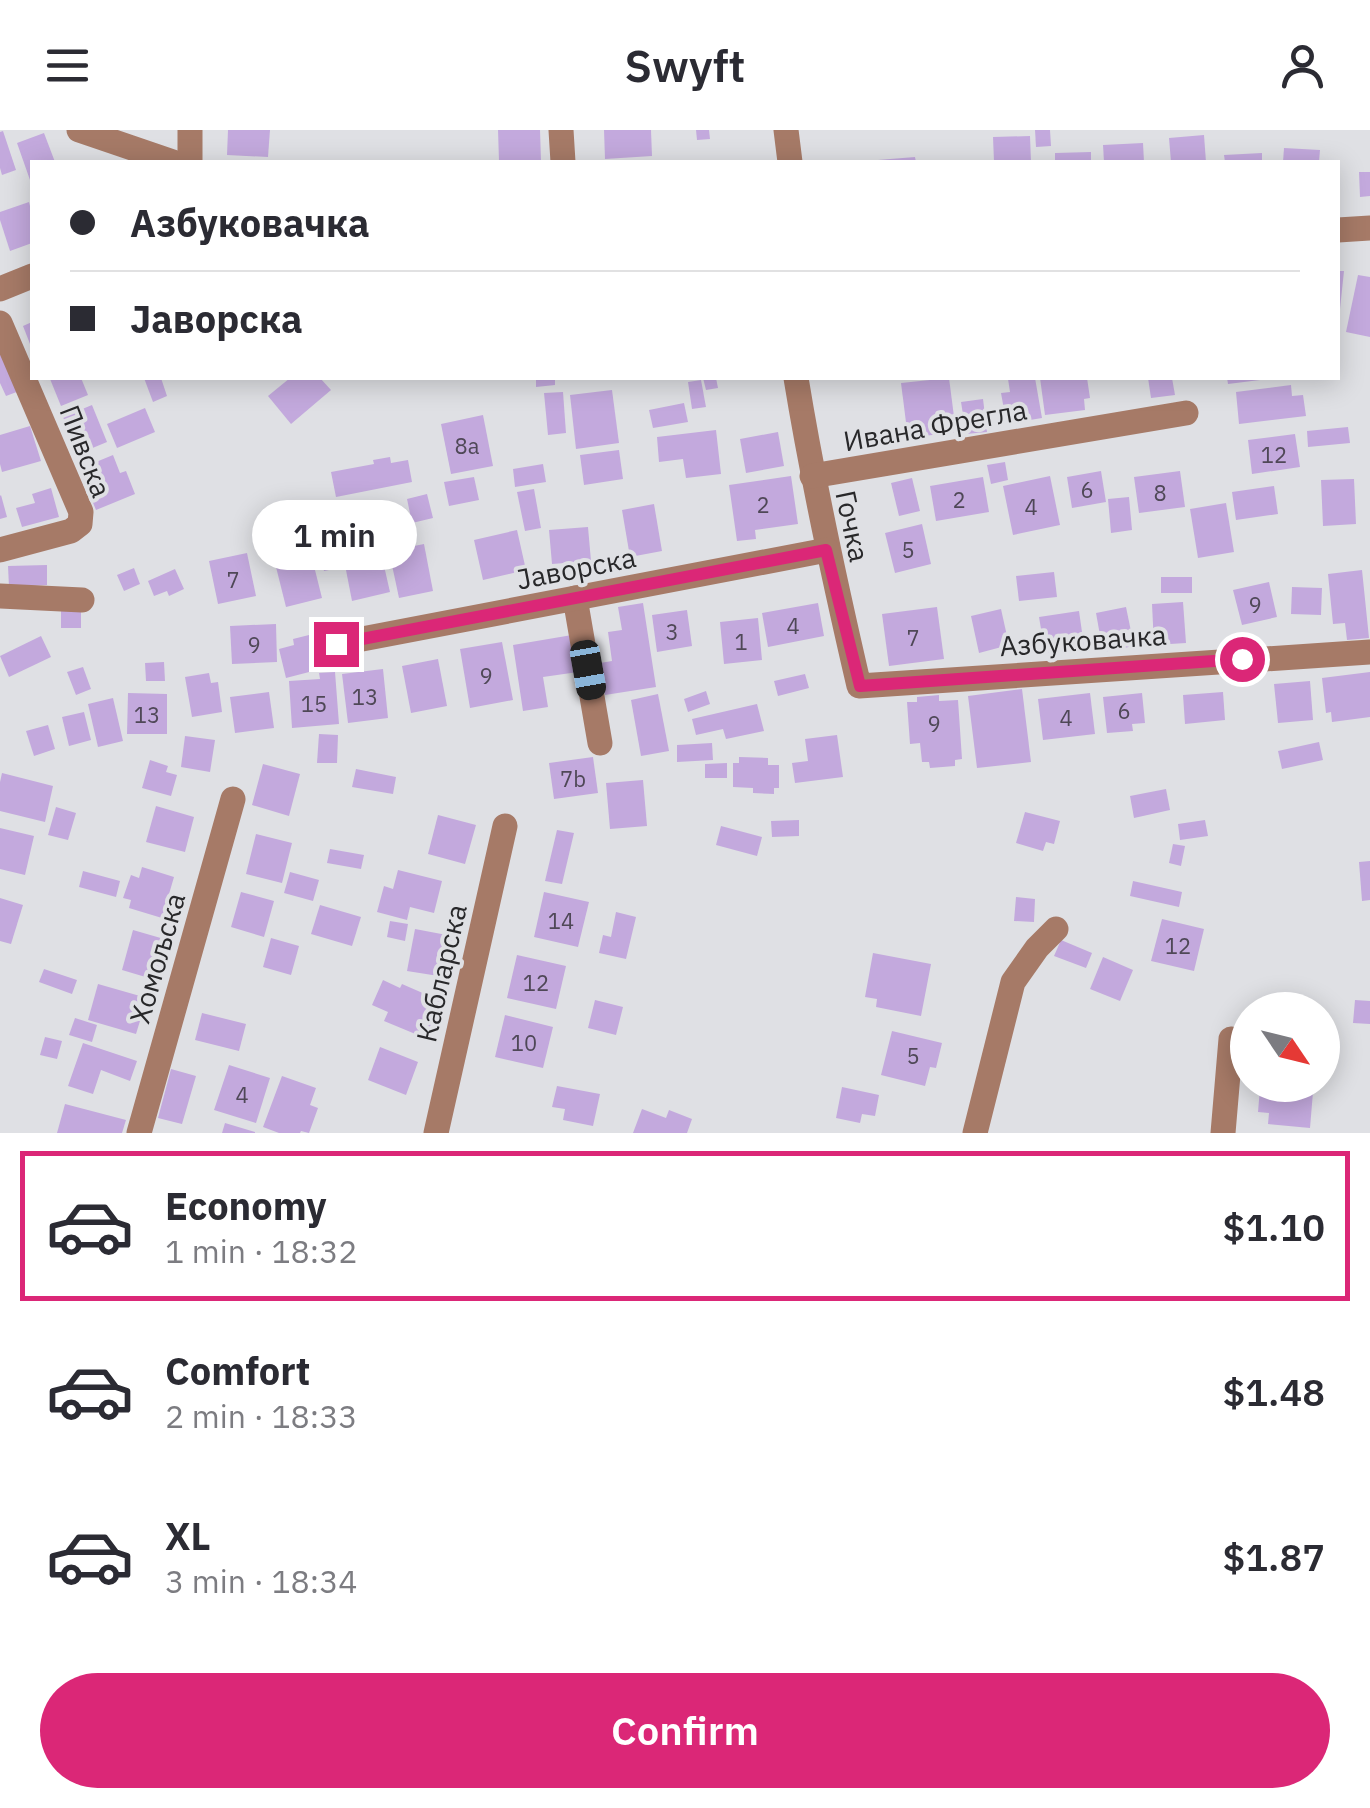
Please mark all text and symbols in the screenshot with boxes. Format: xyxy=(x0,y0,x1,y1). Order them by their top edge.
text: Swyft xyxy=(625,36,745,94)
icon: menu xyxy=(40,38,95,93)
icon: person xyxy=(1275,38,1330,93)
text: Азбуковачка xyxy=(130,198,370,247)
text: Јаворска xyxy=(130,294,303,343)
street label: Ивана Фрегла xyxy=(840,391,1030,459)
street label: Пивска xyxy=(52,400,120,502)
house number: 8a xyxy=(455,431,480,460)
house number: 12 xyxy=(1261,440,1287,469)
house number: 6 xyxy=(1080,475,1094,504)
house number: 8 xyxy=(1153,478,1167,507)
house number: 2 xyxy=(952,485,966,514)
street label: Гочка xyxy=(827,487,879,565)
house number: 2 xyxy=(756,490,770,519)
house number: 4 xyxy=(1024,492,1038,521)
callout: 1 min xyxy=(254,499,418,569)
text: 1 min xyxy=(293,514,376,556)
house number: 5 xyxy=(901,535,915,564)
street label: Јаворска xyxy=(513,538,639,598)
house number: 7 xyxy=(226,565,240,594)
house number: 9 xyxy=(1248,590,1262,619)
house number: 4 xyxy=(786,611,800,640)
street label: Азбуковачка xyxy=(998,616,1168,664)
house number: 3 xyxy=(665,617,679,646)
route end xyxy=(314,622,359,667)
house number: 7 xyxy=(906,623,920,652)
house number: 1 xyxy=(734,627,748,656)
house number: 9 xyxy=(247,630,261,659)
route start xyxy=(1220,637,1265,682)
car xyxy=(568,638,608,702)
house number: 9 xyxy=(479,661,493,690)
house number: 13 xyxy=(352,682,378,711)
house number: 15 xyxy=(301,689,327,718)
house number: 6 xyxy=(1117,696,1131,725)
house number: 13 xyxy=(134,700,160,729)
house number: 4 xyxy=(1059,703,1073,732)
house number: 9 xyxy=(927,709,941,738)
house number: 7b xyxy=(560,764,586,793)
street label: Хомољска xyxy=(121,888,193,1028)
street label: Кабларска xyxy=(407,900,475,1046)
house number: 14 xyxy=(548,906,574,935)
house number: 12 xyxy=(1165,931,1191,960)
house number: 12 xyxy=(523,968,549,997)
north arrow xyxy=(1230,992,1340,1102)
map controls xyxy=(1230,992,1340,1102)
house number: 10 xyxy=(511,1028,537,1057)
house number: 5 xyxy=(906,1041,920,1070)
house number: 4 xyxy=(235,1080,249,1109)
icon: car xyxy=(45,1181,135,1271)
text: Economy xyxy=(165,1181,327,1230)
text: $1.10 xyxy=(1222,1202,1325,1251)
text: 1 min · 18:32 xyxy=(165,1230,358,1272)
icon: car xyxy=(45,1346,135,1436)
text: Comfort xyxy=(165,1346,310,1395)
text: $1.48 xyxy=(1222,1367,1325,1416)
text: 2 min · 18:33 xyxy=(165,1395,358,1437)
icon: car xyxy=(45,1511,135,1601)
text: XL xyxy=(165,1511,211,1560)
text: $1.87 xyxy=(1222,1532,1325,1581)
text: 3 min · 18:34 xyxy=(165,1560,358,1602)
button: Confirm xyxy=(40,1673,1330,1788)

